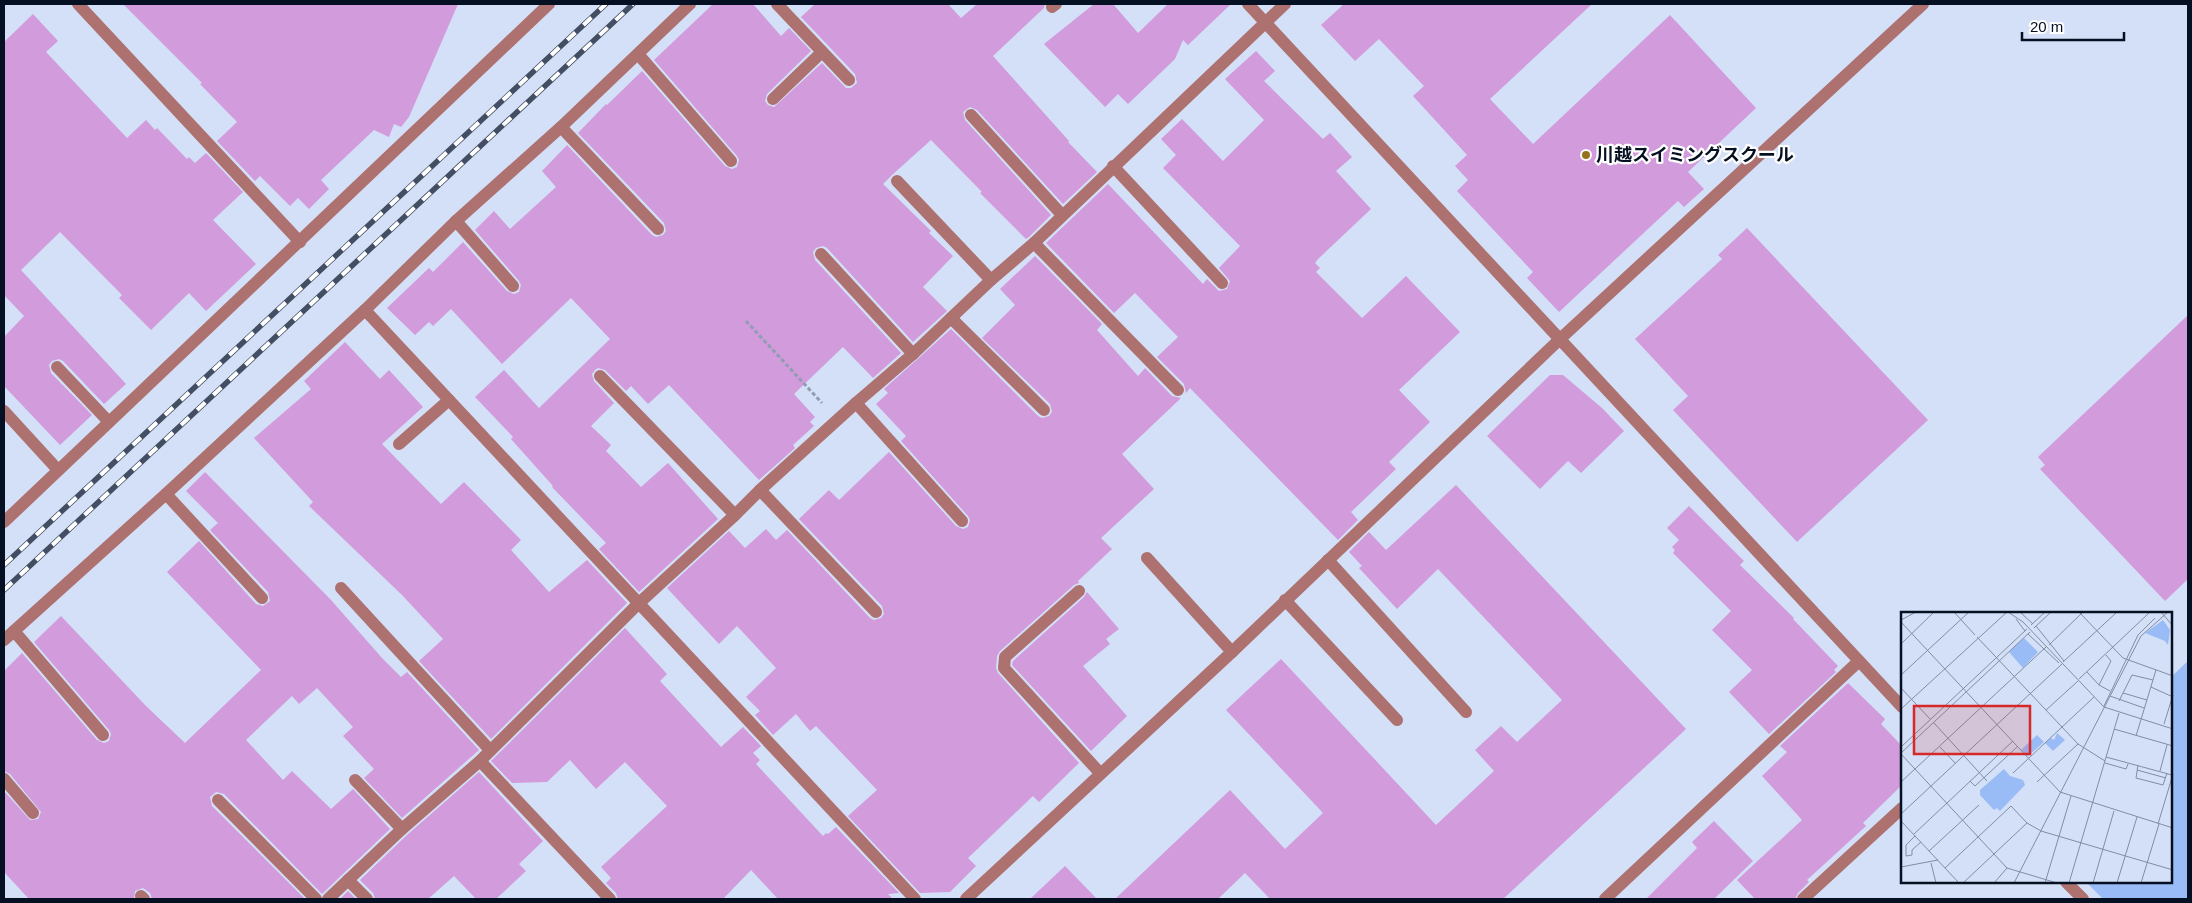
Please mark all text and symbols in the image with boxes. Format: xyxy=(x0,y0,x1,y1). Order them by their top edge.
scale bar xyxy=(2022,10,2124,42)
text: 20 m xyxy=(2030,18,2063,35)
place label: 川越スイミングスクール xyxy=(1596,145,1794,165)
marker: 川越スイミングスクール xyxy=(1580,149,1592,161)
inset map xyxy=(1901,612,2172,883)

